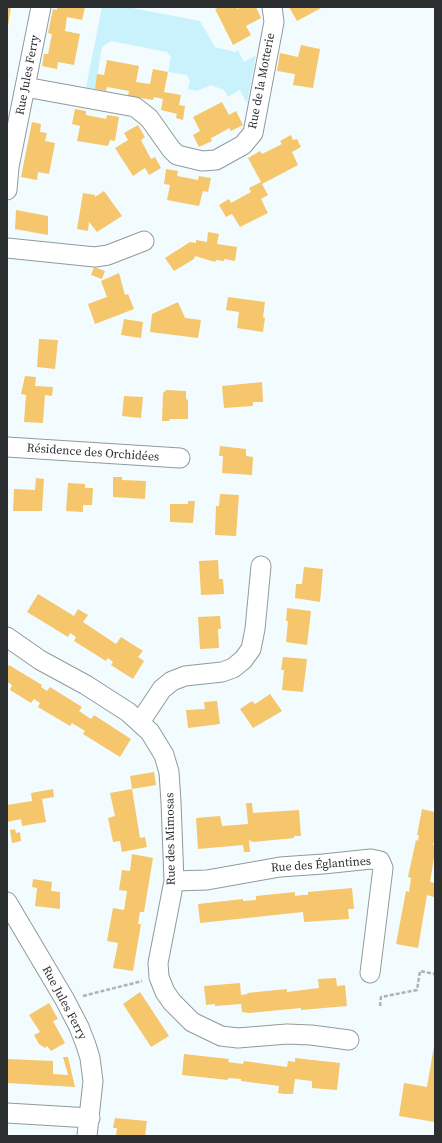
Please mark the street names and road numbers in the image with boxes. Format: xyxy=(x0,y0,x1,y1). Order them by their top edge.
street label: Rue de la Motterie xyxy=(246,32,278,130)
street label: Rue Jules Ferry xyxy=(13,34,43,116)
street label: Résidence des Orchidées xyxy=(26,441,160,465)
street label: Rue des Mimosas xyxy=(163,793,179,885)
street label: Rue des Églantines xyxy=(270,854,372,876)
street label: Rue Jules Ferry xyxy=(39,964,89,1042)

